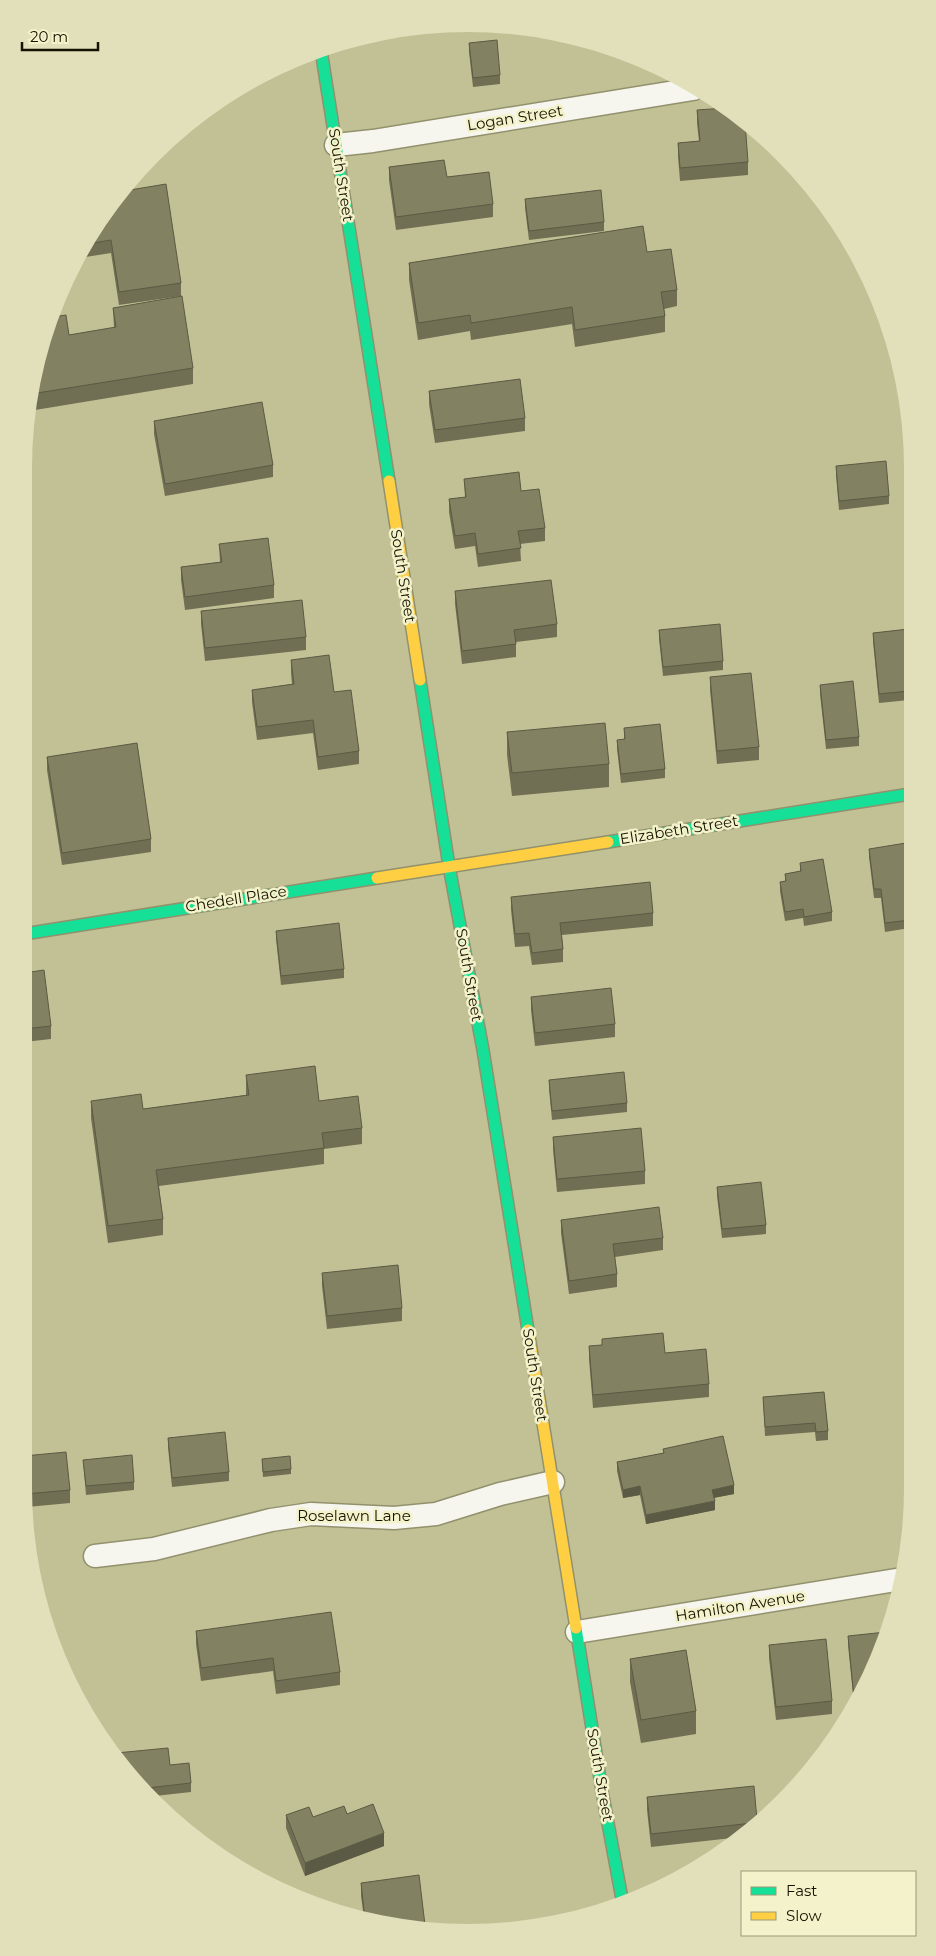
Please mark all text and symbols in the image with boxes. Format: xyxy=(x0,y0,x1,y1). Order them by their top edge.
scale bar xyxy=(22,20,99,52)
text: 20 m xyxy=(30,27,68,46)
street label: Logan Street xyxy=(466,101,564,134)
street label: South Street xyxy=(325,127,358,223)
street label: South Street xyxy=(387,528,420,624)
street label: Elizabeth Street xyxy=(618,811,739,848)
street label: Chedell Place xyxy=(184,881,288,916)
street label: South Street xyxy=(452,927,487,1023)
street label: South Street xyxy=(519,1327,552,1423)
street label: Roselawn Lane xyxy=(297,1506,411,1525)
street label: Hamilton Avenue xyxy=(674,1586,806,1625)
street label: South Street xyxy=(583,1727,618,1823)
legend xyxy=(741,1871,916,1936)
text: Fast xyxy=(786,1881,817,1900)
text: Slow xyxy=(786,1906,822,1925)

